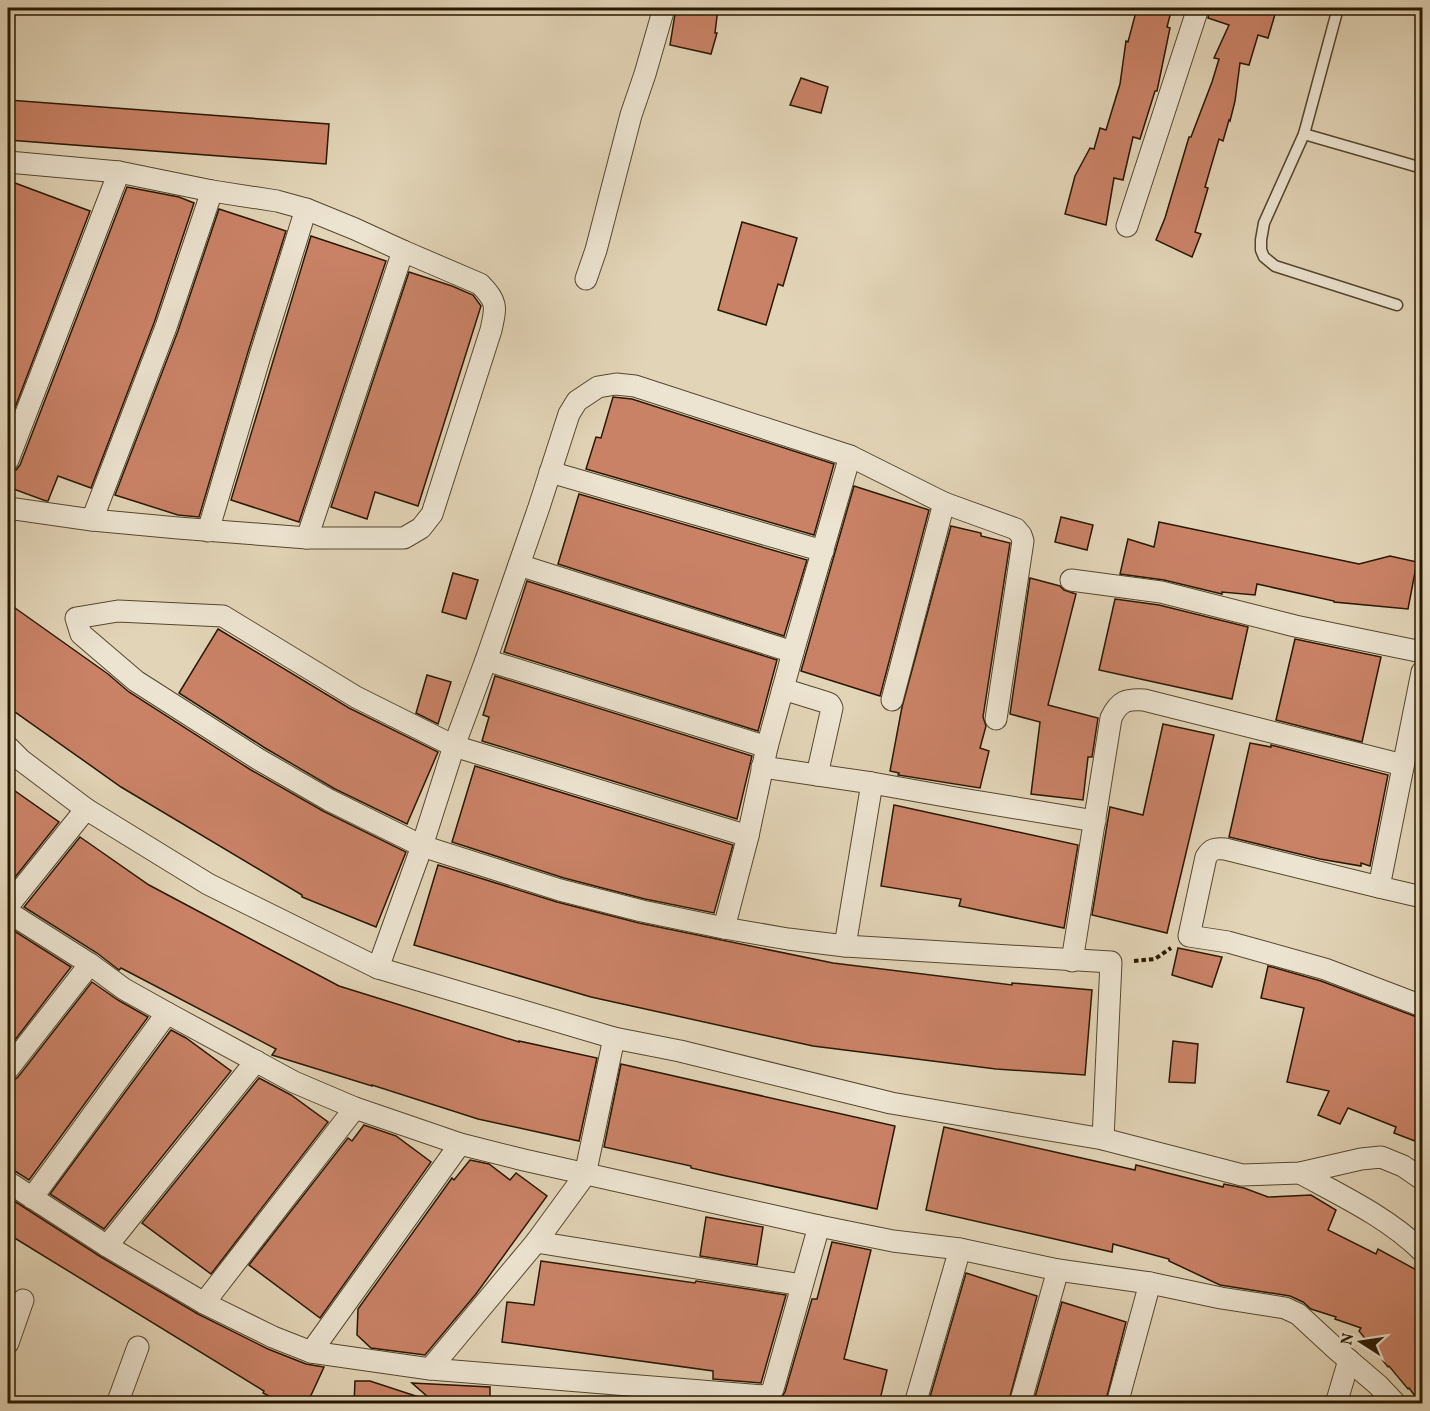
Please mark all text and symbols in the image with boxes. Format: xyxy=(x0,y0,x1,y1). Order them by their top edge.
north arrow xyxy=(1331,1312,1391,1372)
text: N xyxy=(1336,1331,1360,1347)

